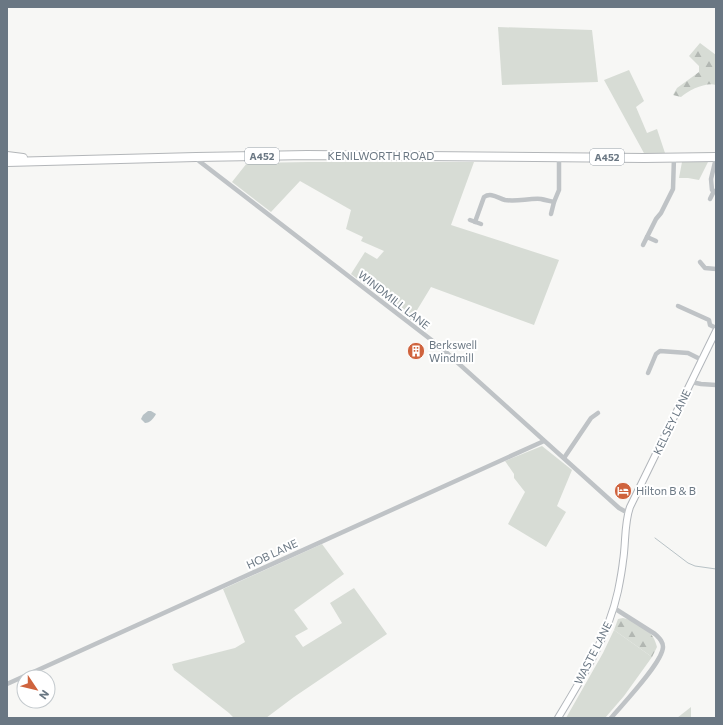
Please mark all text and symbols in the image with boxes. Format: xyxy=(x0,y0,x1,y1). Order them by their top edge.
road number: A452 xyxy=(245,148,279,164)
street label: KENILWORTH ROAD xyxy=(328,149,434,162)
road number: A452 xyxy=(590,149,624,165)
street label: WINDMILL LANE xyxy=(356,268,433,332)
place label: Berkswell Windmill xyxy=(429,338,477,364)
building icon: Berkswell Windmill xyxy=(406,341,426,361)
street label: KELSEY LANE xyxy=(650,387,693,457)
hotel icon: Hilton B & B xyxy=(613,481,633,501)
place label: Hilton B & B xyxy=(636,484,696,497)
street label: HOB LANE xyxy=(244,536,300,571)
street label: WASTE LANE xyxy=(571,619,614,686)
north arrow xyxy=(16,669,56,709)
text: N xyxy=(37,688,52,702)

